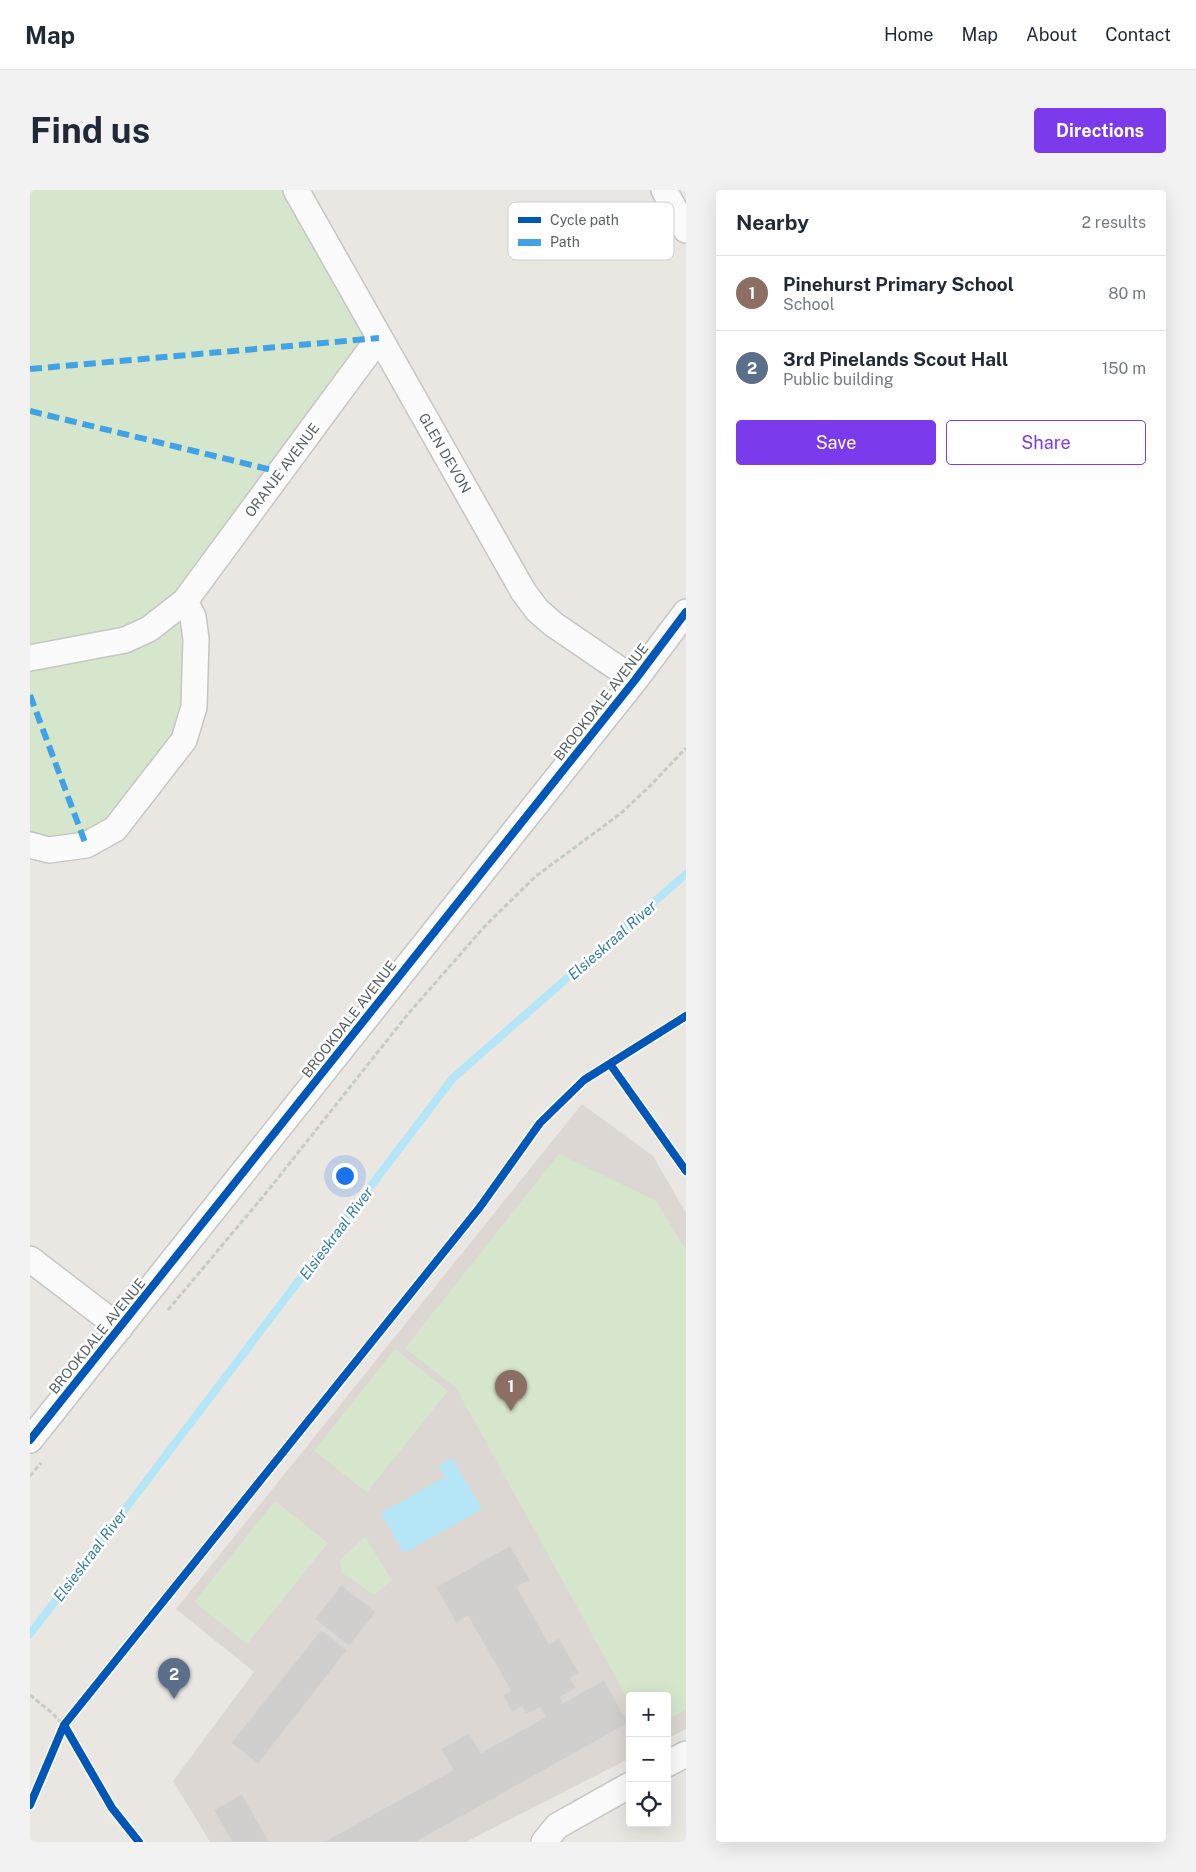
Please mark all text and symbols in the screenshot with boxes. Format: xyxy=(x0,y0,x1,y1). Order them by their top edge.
text: Map xyxy=(25,21,75,49)
text: Home xyxy=(884,24,934,45)
text: Map xyxy=(962,24,998,45)
text: About xyxy=(1026,24,1077,45)
text: Contact xyxy=(1105,24,1171,45)
button: Directions xyxy=(1034,108,1166,153)
text: Find us xyxy=(30,110,150,151)
legend xyxy=(508,202,674,260)
text: Nearby xyxy=(736,210,809,235)
text: Cycle path xyxy=(550,212,619,228)
text: 2 results xyxy=(1081,213,1146,232)
text: Path xyxy=(550,234,580,250)
text: Pinehurst Primary School xyxy=(783,273,1014,295)
text: 1 xyxy=(749,284,755,303)
text: 80 m xyxy=(1108,284,1146,303)
text: School xyxy=(783,295,834,314)
text: 3rd Pinelands Scout Hall xyxy=(783,348,1008,370)
text: 2 xyxy=(747,359,757,378)
text: 150 m xyxy=(1102,359,1146,378)
text: Public building xyxy=(783,370,894,389)
street label: GLEN DEVON xyxy=(416,410,474,496)
street label: ORANJE AVENUE xyxy=(242,420,322,520)
button: Save xyxy=(736,420,936,465)
button: Share xyxy=(946,420,1146,465)
street label: BROOKDALE AVENUE xyxy=(550,640,652,764)
water label: Elsieskraal River xyxy=(564,897,660,983)
street label: BROOKDALE AVENUE xyxy=(298,957,400,1081)
your location xyxy=(332,1163,358,1189)
water label: Elsieskraal River xyxy=(296,1183,376,1283)
street label: BROOKDALE AVENUE xyxy=(46,1275,148,1397)
pin: 1 xyxy=(495,1370,527,1411)
water label: Elsieskraal River xyxy=(50,1505,130,1605)
pin: 2 xyxy=(158,1658,190,1699)
map controls xyxy=(626,1692,671,1827)
button: + xyxy=(626,1692,671,1737)
button: − xyxy=(626,1737,671,1782)
button: locate xyxy=(626,1782,671,1827)

